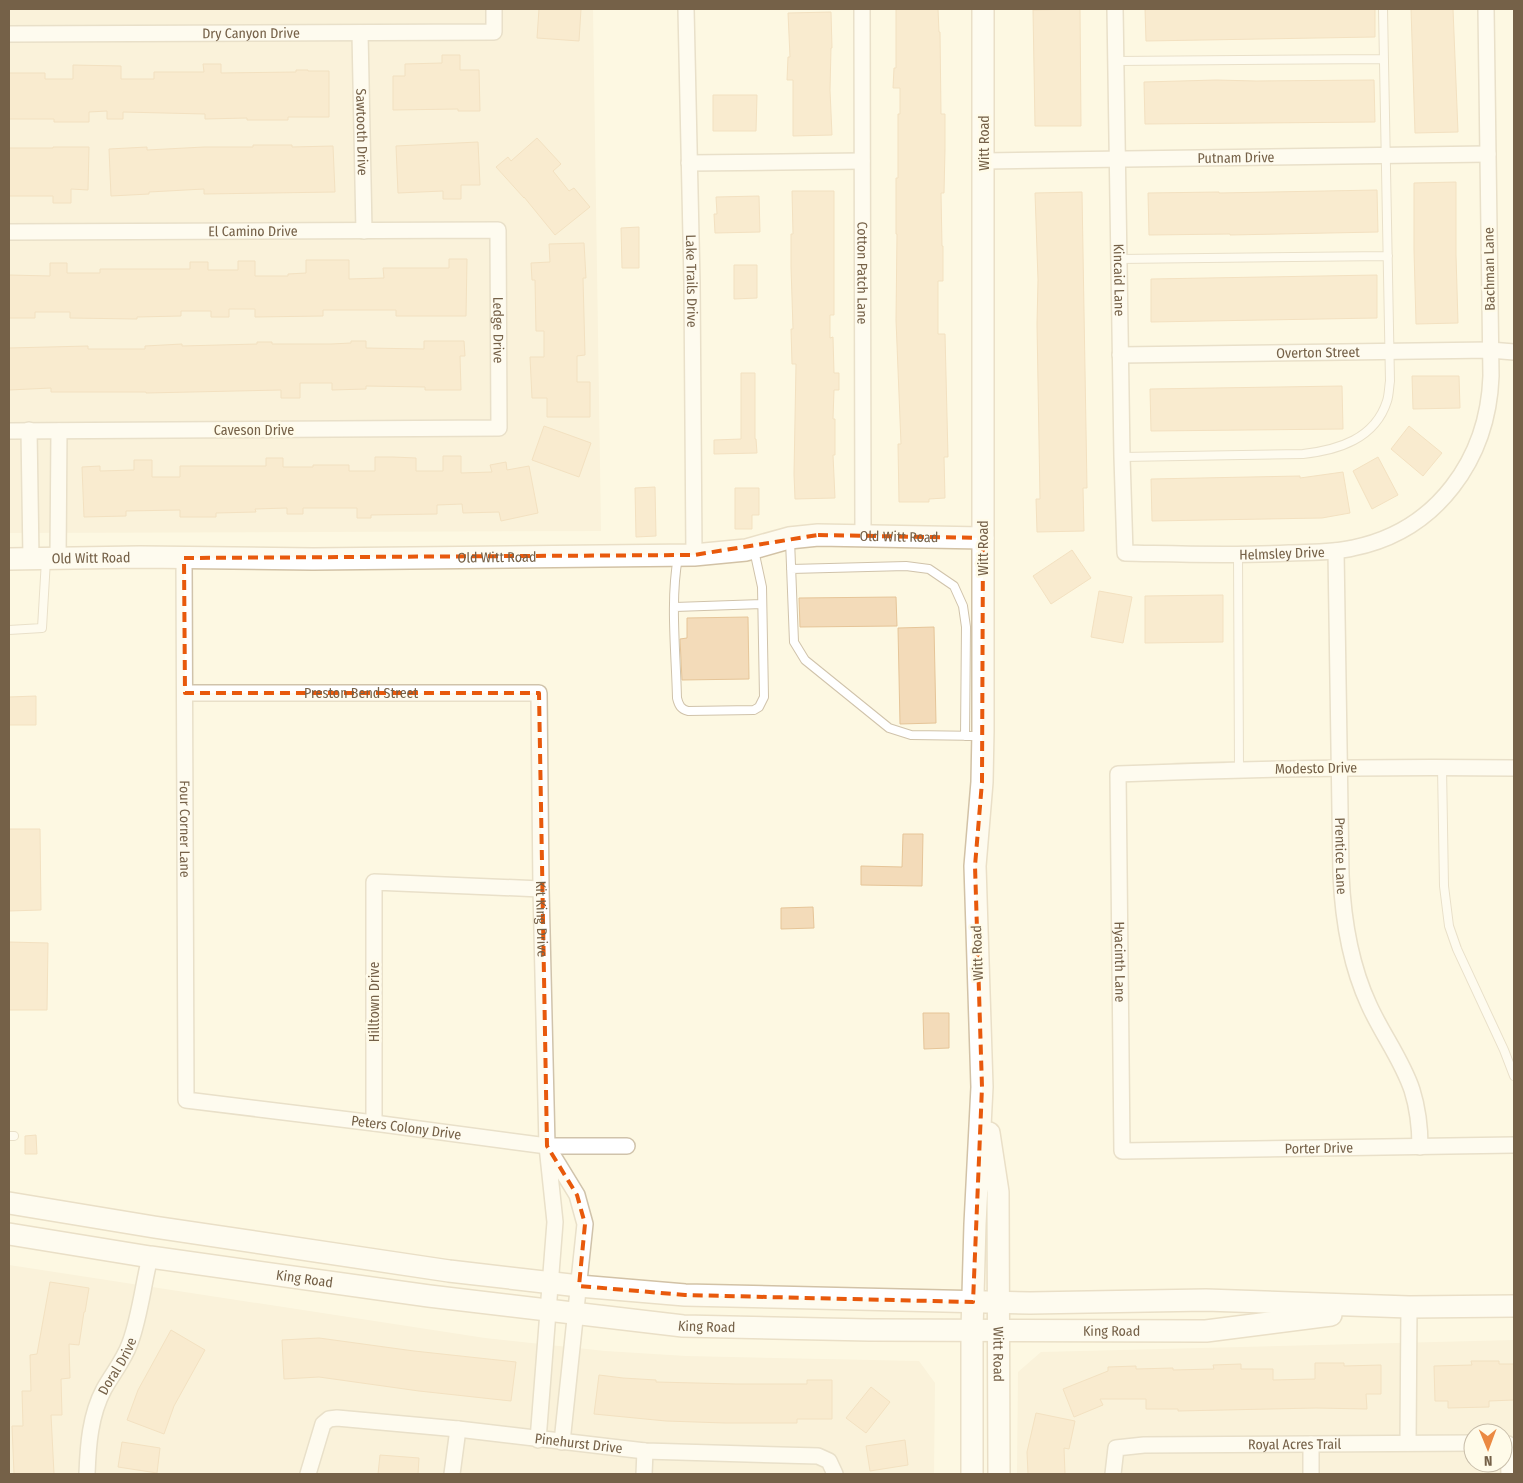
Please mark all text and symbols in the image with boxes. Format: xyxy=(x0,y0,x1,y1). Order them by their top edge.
street label: Dry Canyon Drive xyxy=(202,25,300,42)
street label: Sawtooth Drive xyxy=(352,88,371,176)
street label: Witt Road xyxy=(976,115,993,171)
street label: Putnam Drive xyxy=(1197,149,1275,167)
street label: Cotton Patch Lane xyxy=(853,221,871,325)
street label: El Camino Drive xyxy=(208,223,298,240)
street label: Bachman Lane xyxy=(1480,227,1499,311)
street label: Lake Trails Drive xyxy=(682,234,700,328)
street label: Kincaid Lane xyxy=(1110,243,1128,317)
street label: Ledge Drive xyxy=(489,297,507,363)
street label: Overton Street xyxy=(1276,344,1360,362)
street label: Caveson Drive xyxy=(214,422,294,439)
street label: Witt Road xyxy=(975,520,992,576)
street label: Old Witt Road xyxy=(859,528,938,546)
street label: Helmsley Drive xyxy=(1239,544,1325,564)
street label: Old Witt Road xyxy=(51,549,131,567)
street label: Old Witt Road xyxy=(457,549,536,566)
street label: Preston Bend Street xyxy=(304,685,418,702)
street label: Modesto Drive xyxy=(1275,759,1357,778)
street label: Four Corner Lane xyxy=(176,780,193,878)
street label: Prentice Lane xyxy=(1331,817,1350,895)
street label: Kit King Drive xyxy=(532,881,551,958)
street label: Hyacinth Lane xyxy=(1111,921,1128,1003)
street label: Witt Road xyxy=(968,925,987,981)
street label: Hilltown Drive xyxy=(366,962,383,1042)
street label: Peters Colony Drive xyxy=(350,1112,462,1144)
street label: Porter Drive xyxy=(1285,1139,1353,1158)
street label: King Road xyxy=(275,1267,334,1291)
street label: King Road xyxy=(677,1317,735,1336)
street label: King Road xyxy=(1083,1323,1140,1340)
street label: Witt Road xyxy=(989,1327,1007,1382)
street label: Doral Drive xyxy=(95,1335,140,1398)
north arrow xyxy=(1463,1423,1513,1473)
street label: Pinehurst Drive xyxy=(534,1430,623,1457)
street label: Royal Acres Trail xyxy=(1248,1436,1342,1453)
text: N xyxy=(1484,1452,1493,1469)

